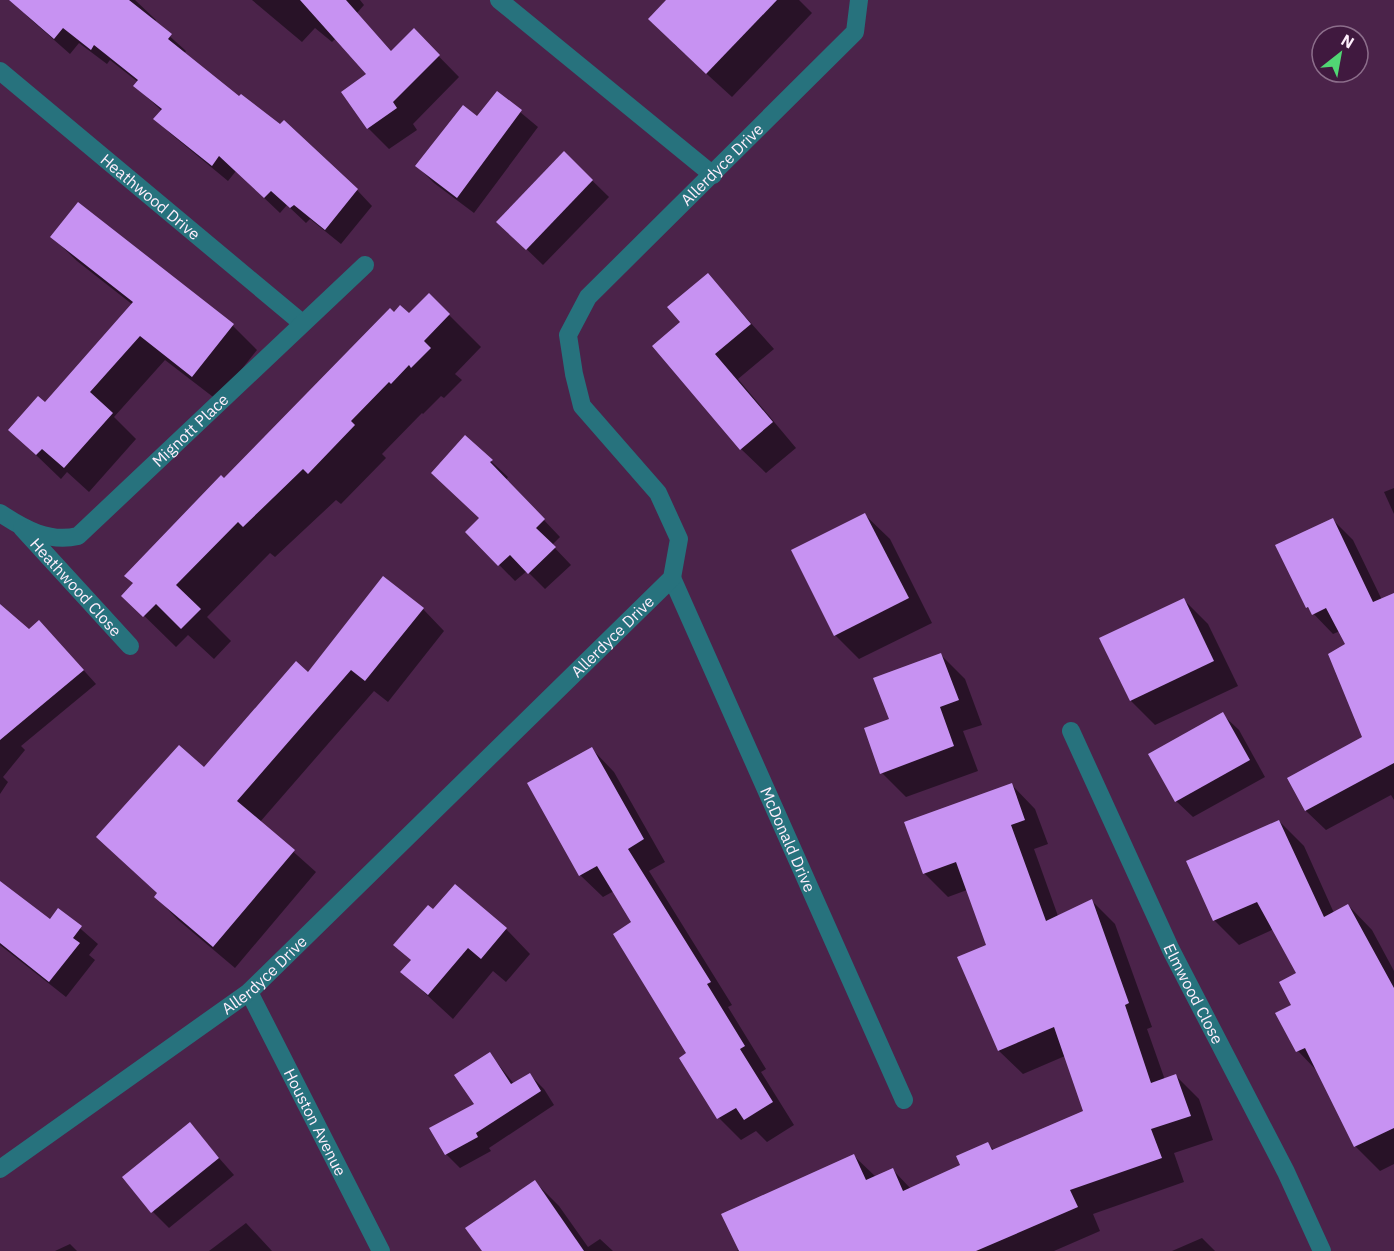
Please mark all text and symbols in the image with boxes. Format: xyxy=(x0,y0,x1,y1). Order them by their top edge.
north arrow xyxy=(1310,24,1370,84)
text: N xyxy=(1338,30,1358,53)
street label: Allerdyce Drive xyxy=(676,119,767,209)
street label: Heathwood Drive xyxy=(97,149,205,244)
street label: Mignott Place xyxy=(148,389,233,471)
street label: Heathwood Close xyxy=(26,534,126,641)
street label: Allerdyce Drive xyxy=(567,591,658,681)
street label: McDonald Drive xyxy=(756,784,820,895)
street label: Allerdyce Drive xyxy=(217,931,311,1019)
street label: Elmwood Close xyxy=(1159,940,1228,1048)
street label: Houston Avenue xyxy=(280,1065,351,1179)

